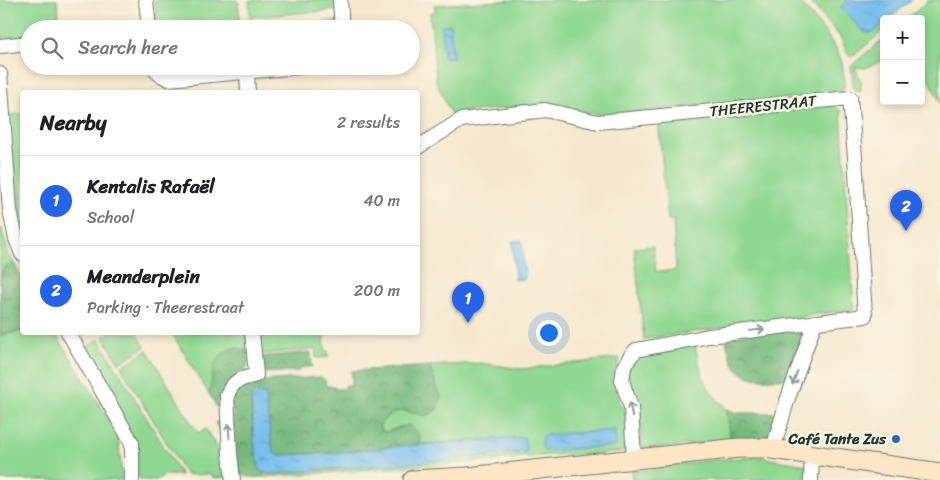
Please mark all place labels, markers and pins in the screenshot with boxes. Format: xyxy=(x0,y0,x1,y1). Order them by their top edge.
pin: 2 xyxy=(890,190,922,231)
pin: 1 xyxy=(452,282,484,323)
place label: Café Tante Zus xyxy=(788,426,887,452)
marker: Café Tante Zus xyxy=(890,433,902,445)

